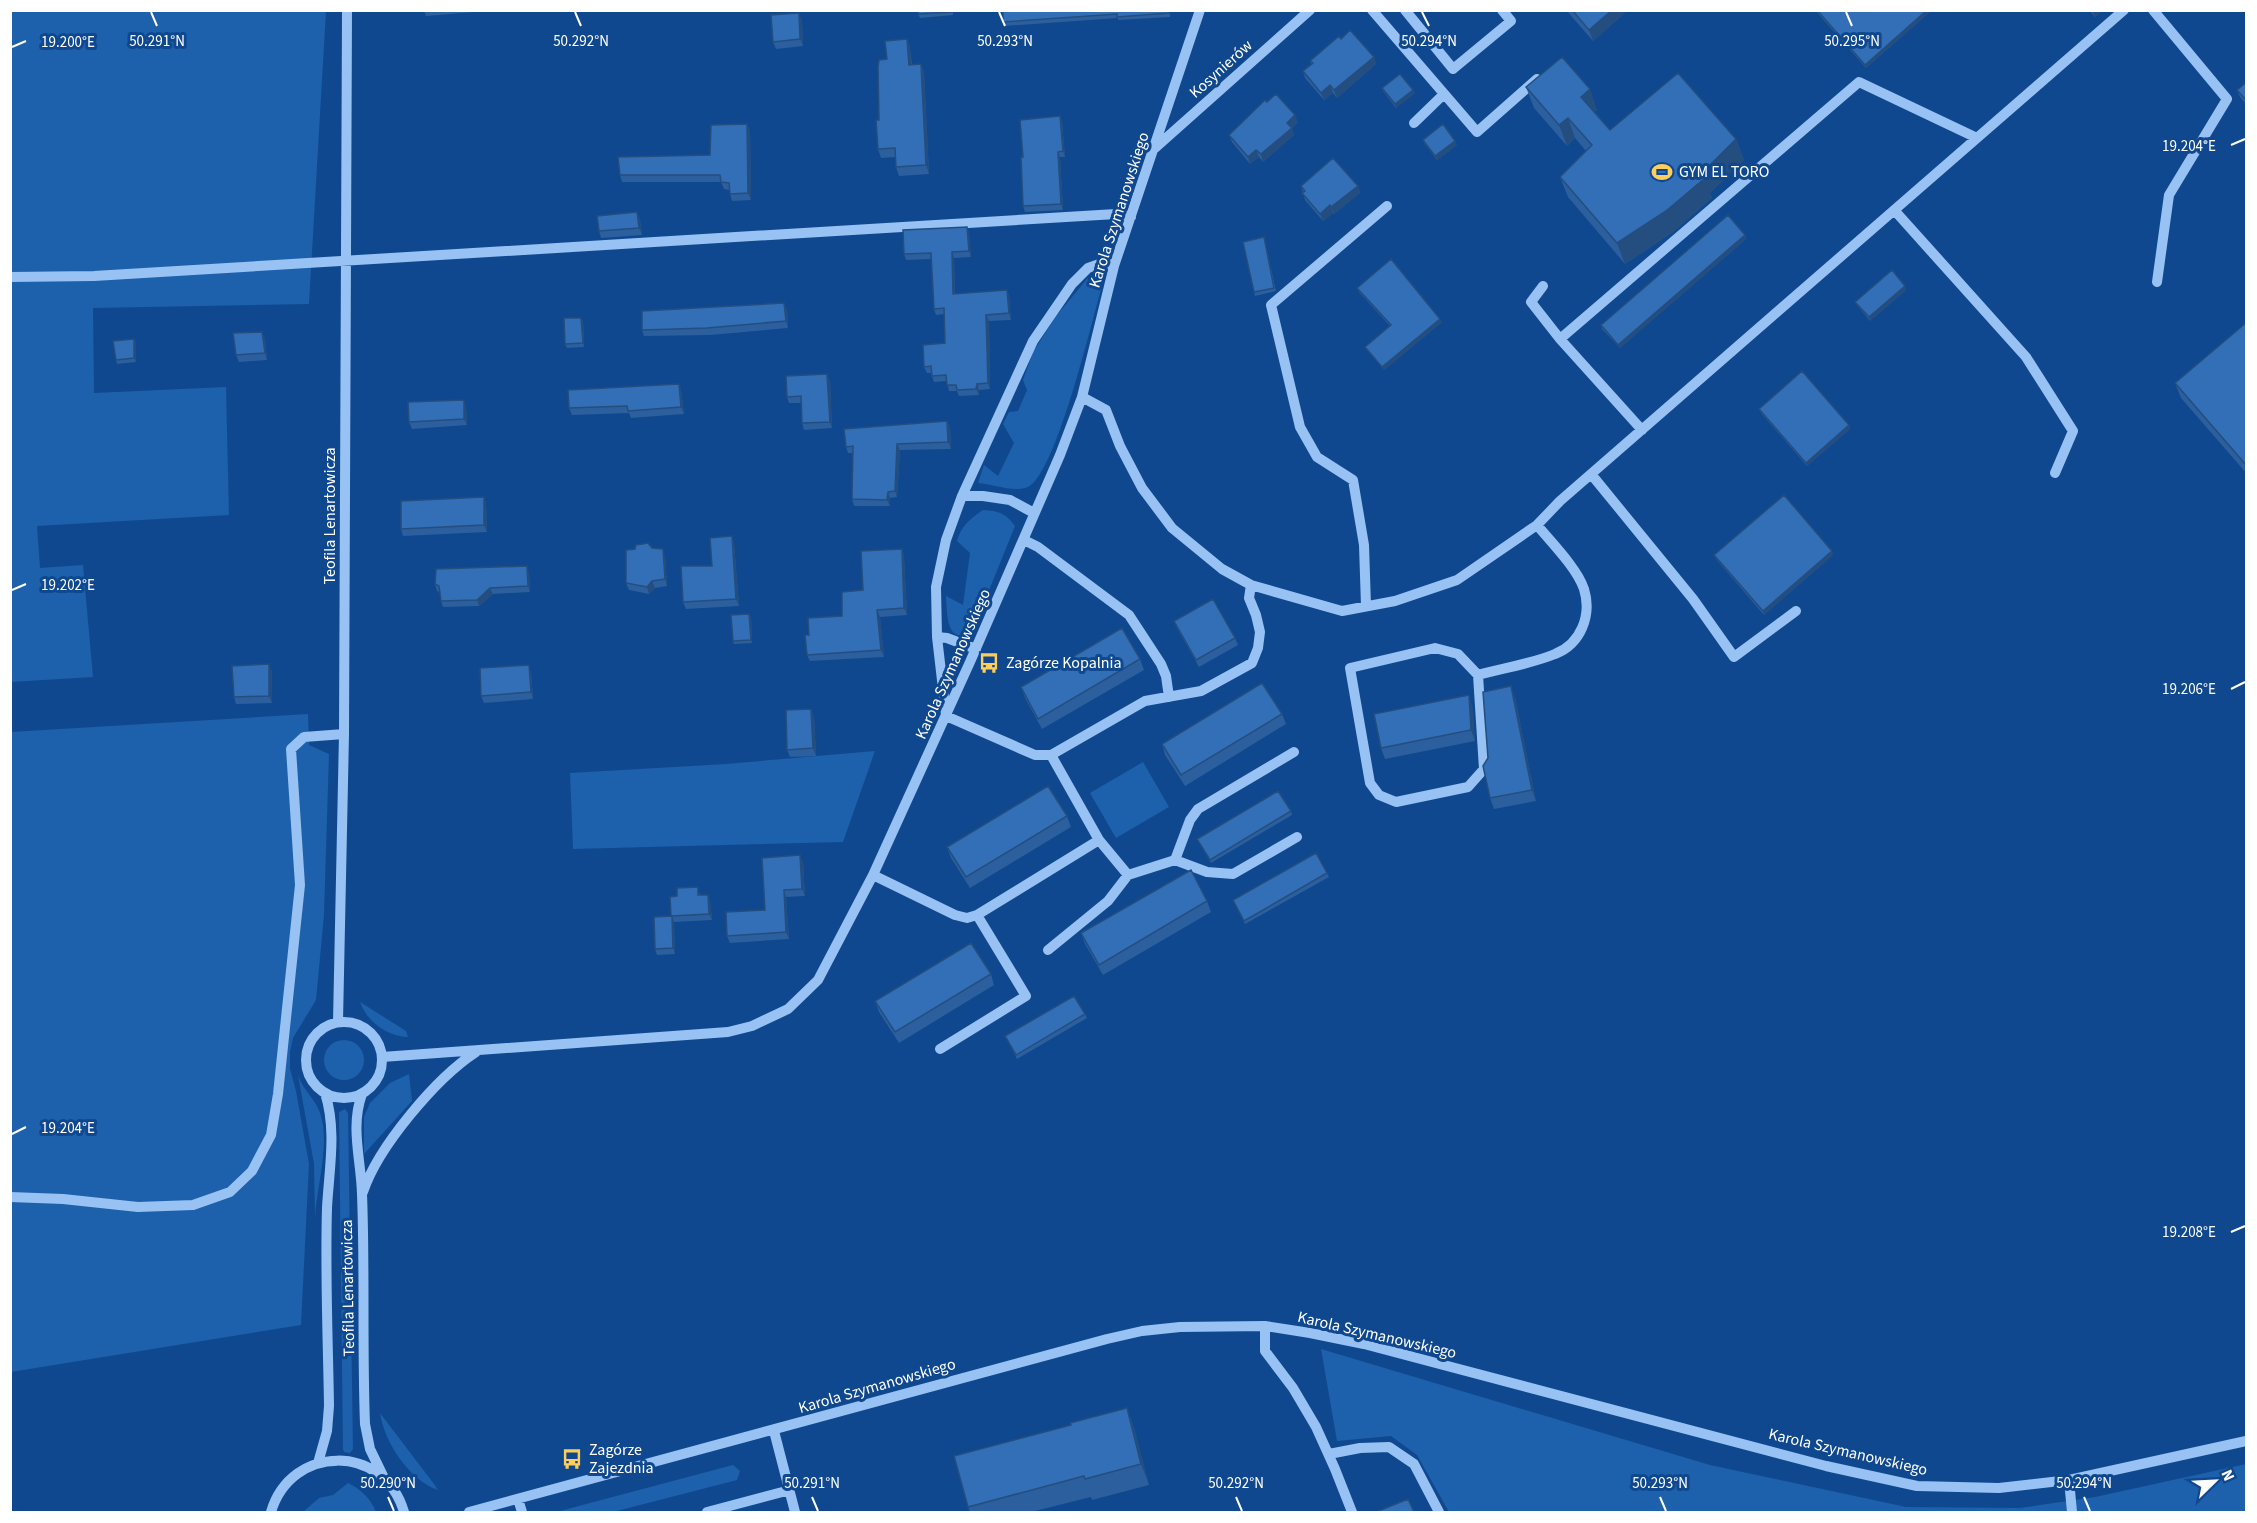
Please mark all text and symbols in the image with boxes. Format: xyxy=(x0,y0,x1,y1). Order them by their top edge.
text: 50.291°N xyxy=(129,31,185,52)
text: 50.292°N xyxy=(553,31,609,52)
text: 50.293°N xyxy=(977,31,1033,52)
text: 50.294°N xyxy=(1401,31,1457,52)
text: 50.295°N xyxy=(1824,31,1880,52)
text: 19.200°E xyxy=(41,32,95,53)
street label: Kosynierów xyxy=(1185,34,1258,103)
street label: Karola Szymanowskiego xyxy=(1083,129,1155,291)
text: 19.204°E xyxy=(2162,136,2216,157)
sports icon: GYM EL TORO xyxy=(1650,160,1674,184)
place label: GYM EL TORO xyxy=(1679,161,1769,183)
street label: Teofila Lenartowicza xyxy=(319,448,341,584)
text: 19.202°E xyxy=(41,575,95,596)
street label: Karola Szymanowskiego xyxy=(910,585,996,743)
bus stop icon: Zagórze Kopalnia xyxy=(977,651,1001,675)
place label: Zagórze Kopalnia xyxy=(1006,652,1122,674)
text: 19.206°E xyxy=(2162,679,2216,700)
text: 19.204°E xyxy=(41,1118,95,1139)
street label: Teofila Lenartowicza xyxy=(336,1219,360,1357)
text: 19.208°E xyxy=(2162,1222,2216,1243)
street label: Karola Szymanowskiego xyxy=(1295,1306,1459,1364)
street label: Karola Szymanowskiego xyxy=(796,1353,958,1419)
street label: Karola Szymanowskiego xyxy=(1766,1423,1930,1481)
place label: Zagórze Zajezdnia xyxy=(589,1439,654,1479)
bus stop icon: Zagórze Zajezdnia xyxy=(560,1447,584,1471)
north arrow xyxy=(2185,1451,2245,1511)
text: N xyxy=(2216,1466,2240,1485)
text: 50.290°N xyxy=(360,1473,416,1494)
text: 50.291°N xyxy=(784,1473,840,1494)
text: 50.292°N xyxy=(1208,1473,1264,1494)
text: 50.293°N xyxy=(1632,1473,1688,1494)
text: 50.294°N xyxy=(2056,1473,2112,1494)

